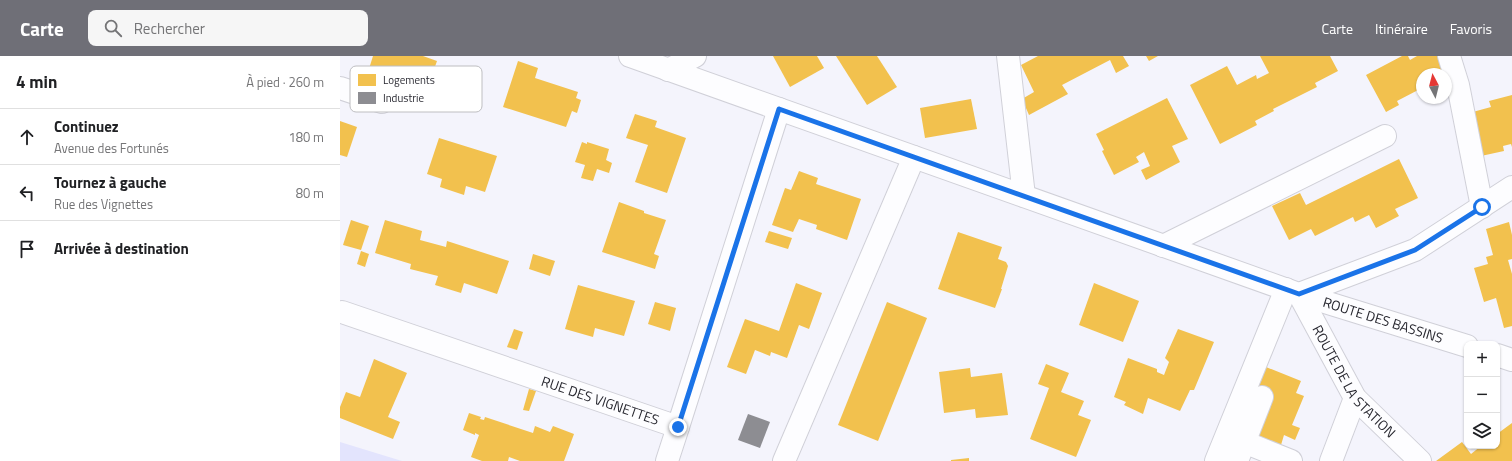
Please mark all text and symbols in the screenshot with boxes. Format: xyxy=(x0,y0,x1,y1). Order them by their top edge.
search box xyxy=(88,10,368,46)
text: Carte xyxy=(20,14,64,43)
icon: search xyxy=(102,17,124,39)
text: Rechercher xyxy=(134,17,205,40)
text: Carte xyxy=(1322,18,1353,39)
text: Itinéraire xyxy=(1375,18,1428,39)
text: Favoris xyxy=(1450,18,1492,39)
legend xyxy=(350,66,482,112)
north arrow xyxy=(1416,68,1452,104)
text: 4 min xyxy=(16,69,57,95)
text: À pied · 260 m xyxy=(246,72,324,92)
text: Logements xyxy=(383,72,435,88)
text: Industrie xyxy=(383,90,424,106)
text: Continuez xyxy=(54,115,119,138)
icon: ahead xyxy=(16,126,38,148)
text: 180 m xyxy=(288,127,324,147)
text: Avenue des Fortunés xyxy=(54,138,169,158)
text: Tournez à gauche xyxy=(54,171,166,194)
icon: left xyxy=(16,182,38,204)
text: 80 m xyxy=(296,183,324,203)
text: Rue des Vignettes xyxy=(54,194,153,214)
route start xyxy=(1473,198,1491,216)
text: Arrivée à destination xyxy=(54,237,189,260)
icon: arrive xyxy=(16,238,38,260)
street label: ROUTE DES BASSINS xyxy=(1320,291,1446,348)
street label: ROUTE DE LA STATION xyxy=(1308,321,1401,442)
map controls xyxy=(1464,341,1500,449)
button: + xyxy=(1464,341,1500,377)
street label: RUE DES VIGNETTES xyxy=(539,370,662,430)
button: − xyxy=(1464,377,1500,413)
button: layers xyxy=(1464,413,1500,449)
route end xyxy=(669,418,687,436)

